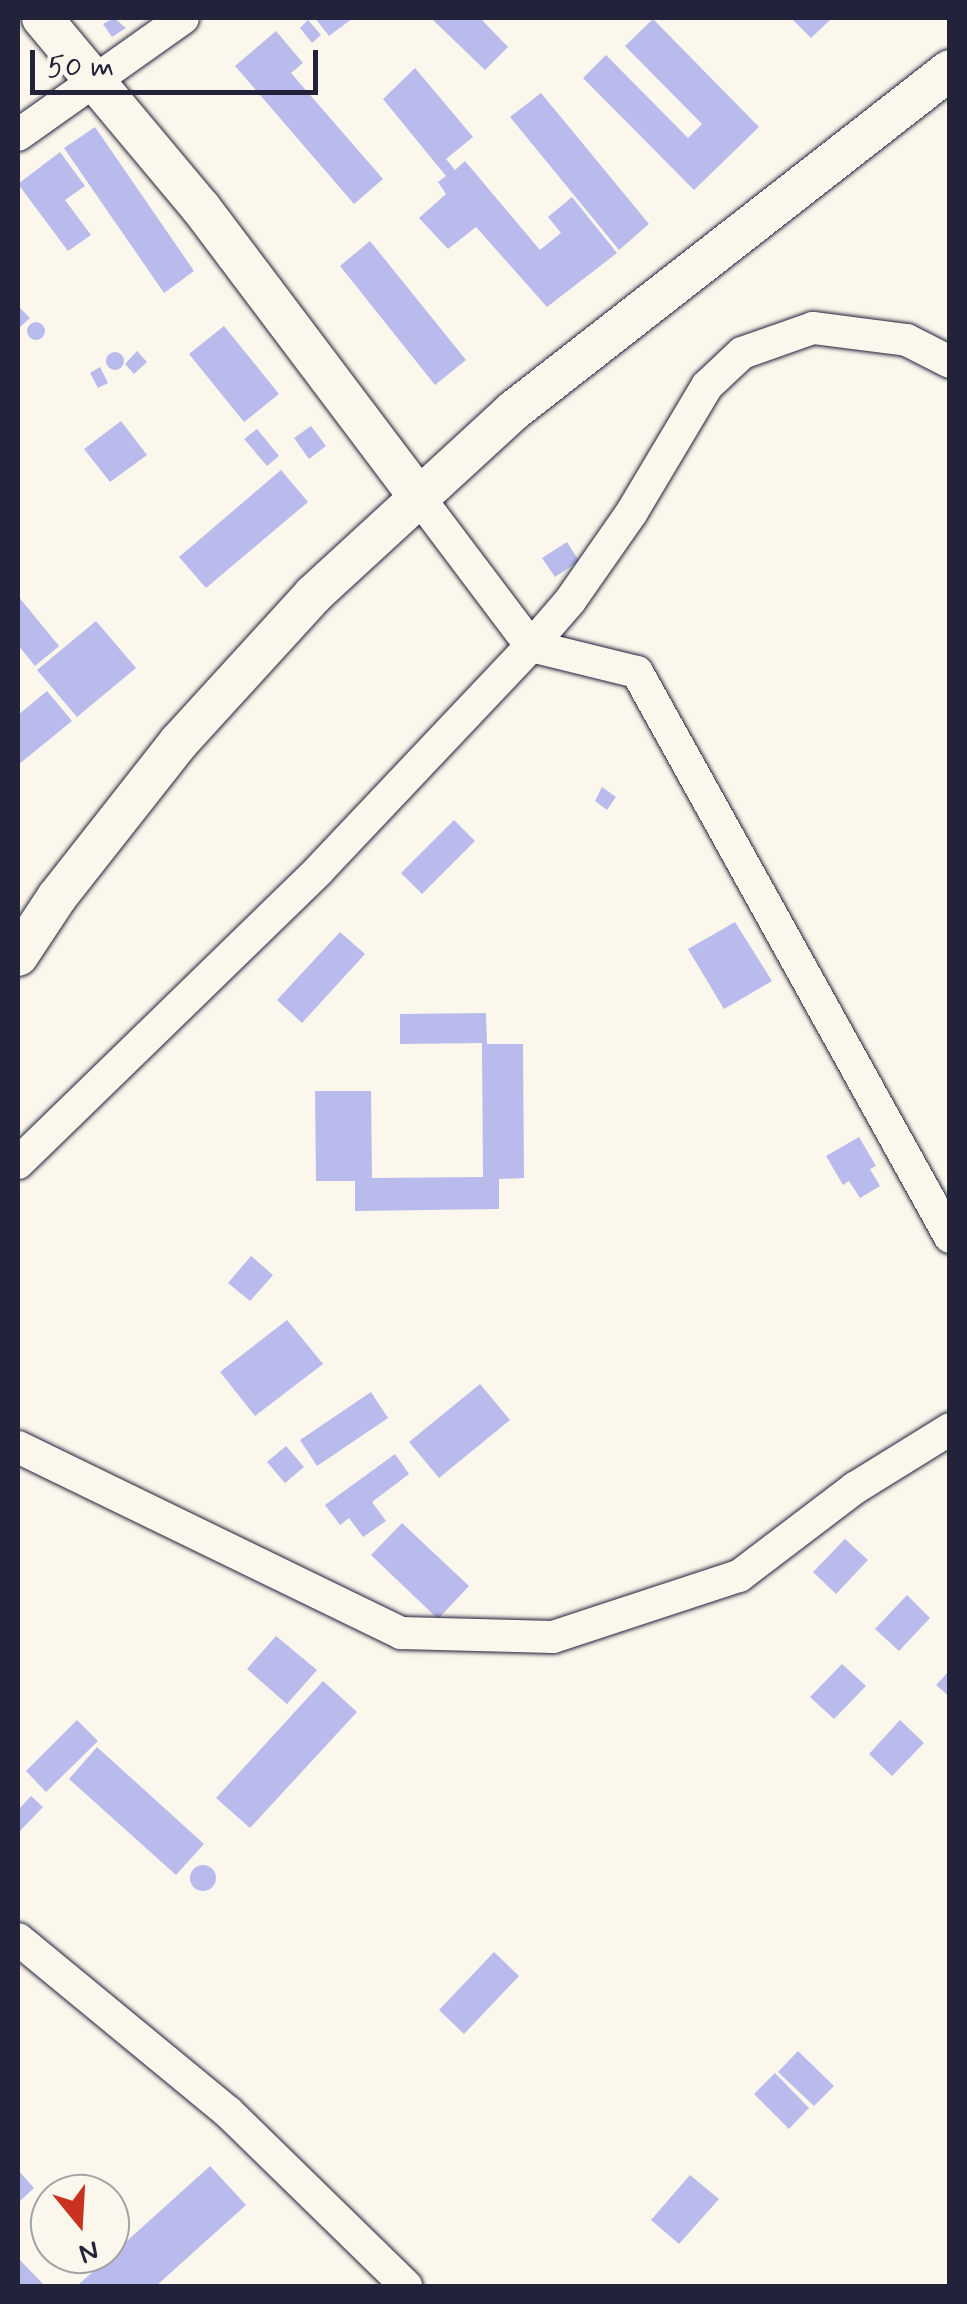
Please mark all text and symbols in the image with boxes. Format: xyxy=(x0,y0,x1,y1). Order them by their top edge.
scale bar xyxy=(35,30,322,92)
text: 50 m xyxy=(47,48,114,87)
north arrow xyxy=(30,2174,130,2274)
text: N xyxy=(74,2231,103,2272)

